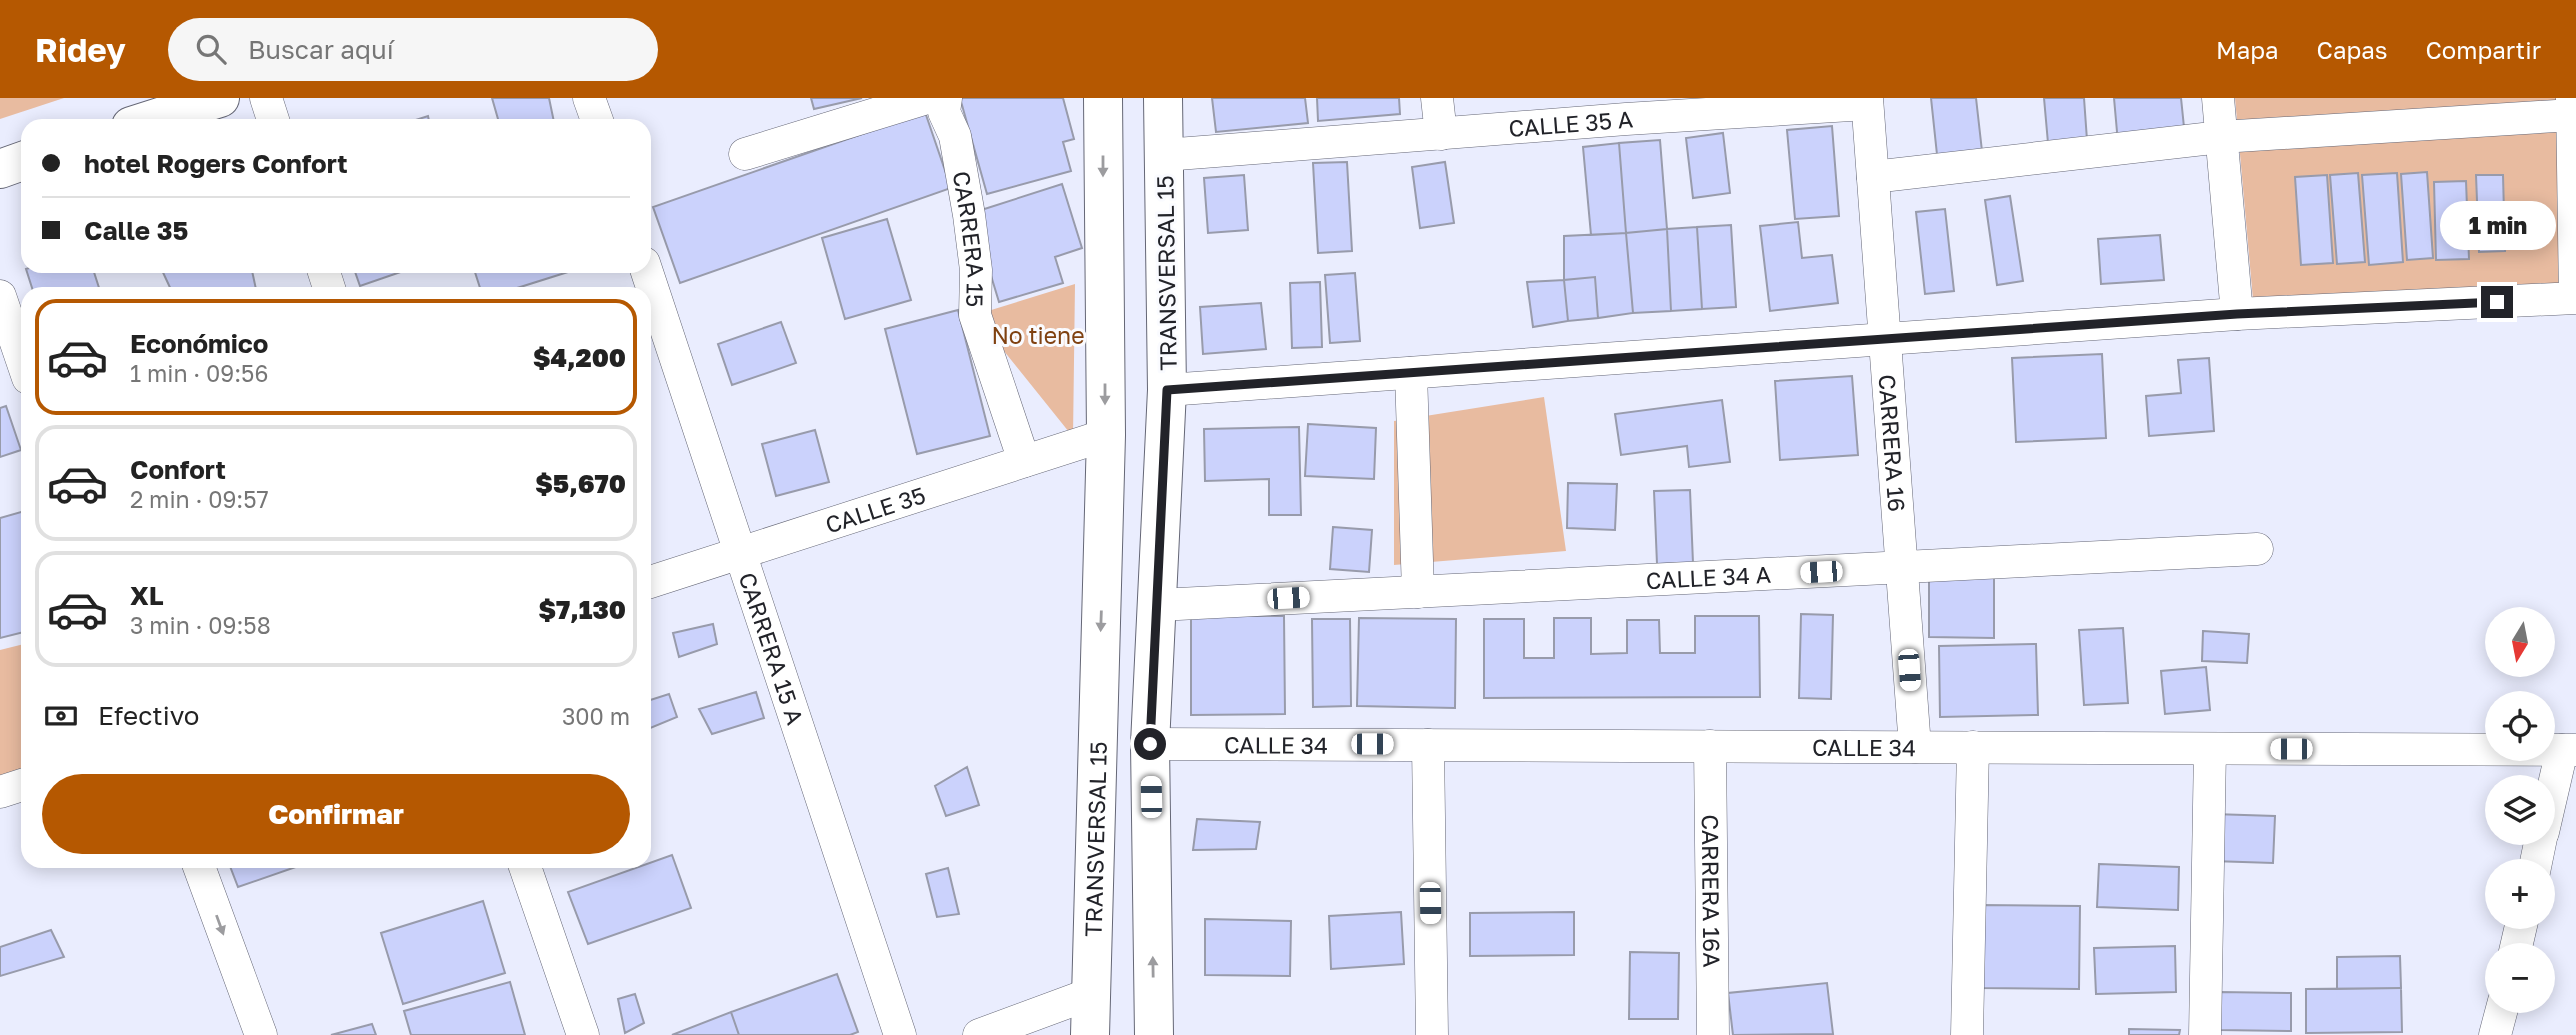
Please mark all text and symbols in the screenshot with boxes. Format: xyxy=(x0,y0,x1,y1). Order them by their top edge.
search box xyxy=(168,18,658,81)
text: Ridey xyxy=(35,30,126,69)
icon: search xyxy=(192,30,230,68)
text: Buscar aquí xyxy=(248,34,394,65)
text: Mapa xyxy=(2216,35,2279,64)
text: Capas xyxy=(2317,35,2387,64)
text: Compartir xyxy=(2425,35,2541,64)
street label: CALLE 35 A xyxy=(1508,105,1634,142)
text: hotel Rogers Confort xyxy=(84,148,348,179)
one-way arrow xyxy=(1097,155,1109,177)
street label: CARRERA 15 xyxy=(947,169,991,308)
street label: TRANSVERSAL 15 xyxy=(1150,175,1182,371)
callout: 1 min xyxy=(2439,200,2555,250)
text: 1 min xyxy=(2469,211,2527,239)
text: Calle 35 xyxy=(84,215,188,246)
route end xyxy=(2481,286,2513,318)
park label: No tiene xyxy=(991,321,1085,349)
icon: car xyxy=(46,326,109,389)
text: Económico xyxy=(130,328,268,359)
text: $4,200 xyxy=(533,342,626,373)
text: 1 min · 09:56 xyxy=(130,359,268,387)
street label: CARRERA 16 xyxy=(1873,373,1912,513)
one-way arrow xyxy=(1099,383,1111,405)
icon: car xyxy=(46,452,109,515)
text: Confort xyxy=(130,454,226,485)
text: $5,670 xyxy=(535,468,626,499)
street label: CALLE 35 xyxy=(822,480,929,539)
text: 2 min · 09:57 xyxy=(130,485,269,513)
street label: CALLE 34 A xyxy=(1645,560,1772,594)
car xyxy=(1800,560,1843,584)
street label: CARRERA 15 A xyxy=(734,569,810,728)
icon: car xyxy=(46,578,109,641)
text: XL xyxy=(130,580,164,611)
car xyxy=(1267,586,1310,610)
text: $7,130 xyxy=(539,594,626,625)
north arrow xyxy=(2485,607,2555,677)
map controls xyxy=(2485,607,2555,1013)
one-way arrow xyxy=(1095,610,1106,632)
text: 3 min · 09:58 xyxy=(130,611,271,639)
car xyxy=(1898,648,1921,692)
button: locate xyxy=(2485,691,2555,761)
icon: cash xyxy=(42,697,80,735)
text: Efectivo xyxy=(98,700,199,731)
text: 300 m xyxy=(562,702,630,730)
route start xyxy=(1134,728,1166,760)
street label: CALLE 34 xyxy=(1224,730,1328,759)
street label: CALLE 34 xyxy=(1812,733,1916,761)
car xyxy=(1352,734,1394,755)
car xyxy=(2271,739,2313,760)
street label: TRANSVERSAL 15 xyxy=(1079,741,1112,937)
button: Confirmar xyxy=(42,774,630,854)
button: layers xyxy=(2485,775,2555,845)
car xyxy=(1141,776,1162,818)
street label: CARRERA 16A xyxy=(1697,814,1726,968)
button: + xyxy=(2485,859,2555,929)
car xyxy=(1420,882,1441,924)
one-way arrow xyxy=(215,915,226,936)
button: − xyxy=(2485,943,2555,1013)
one-way arrow xyxy=(1147,956,1159,978)

